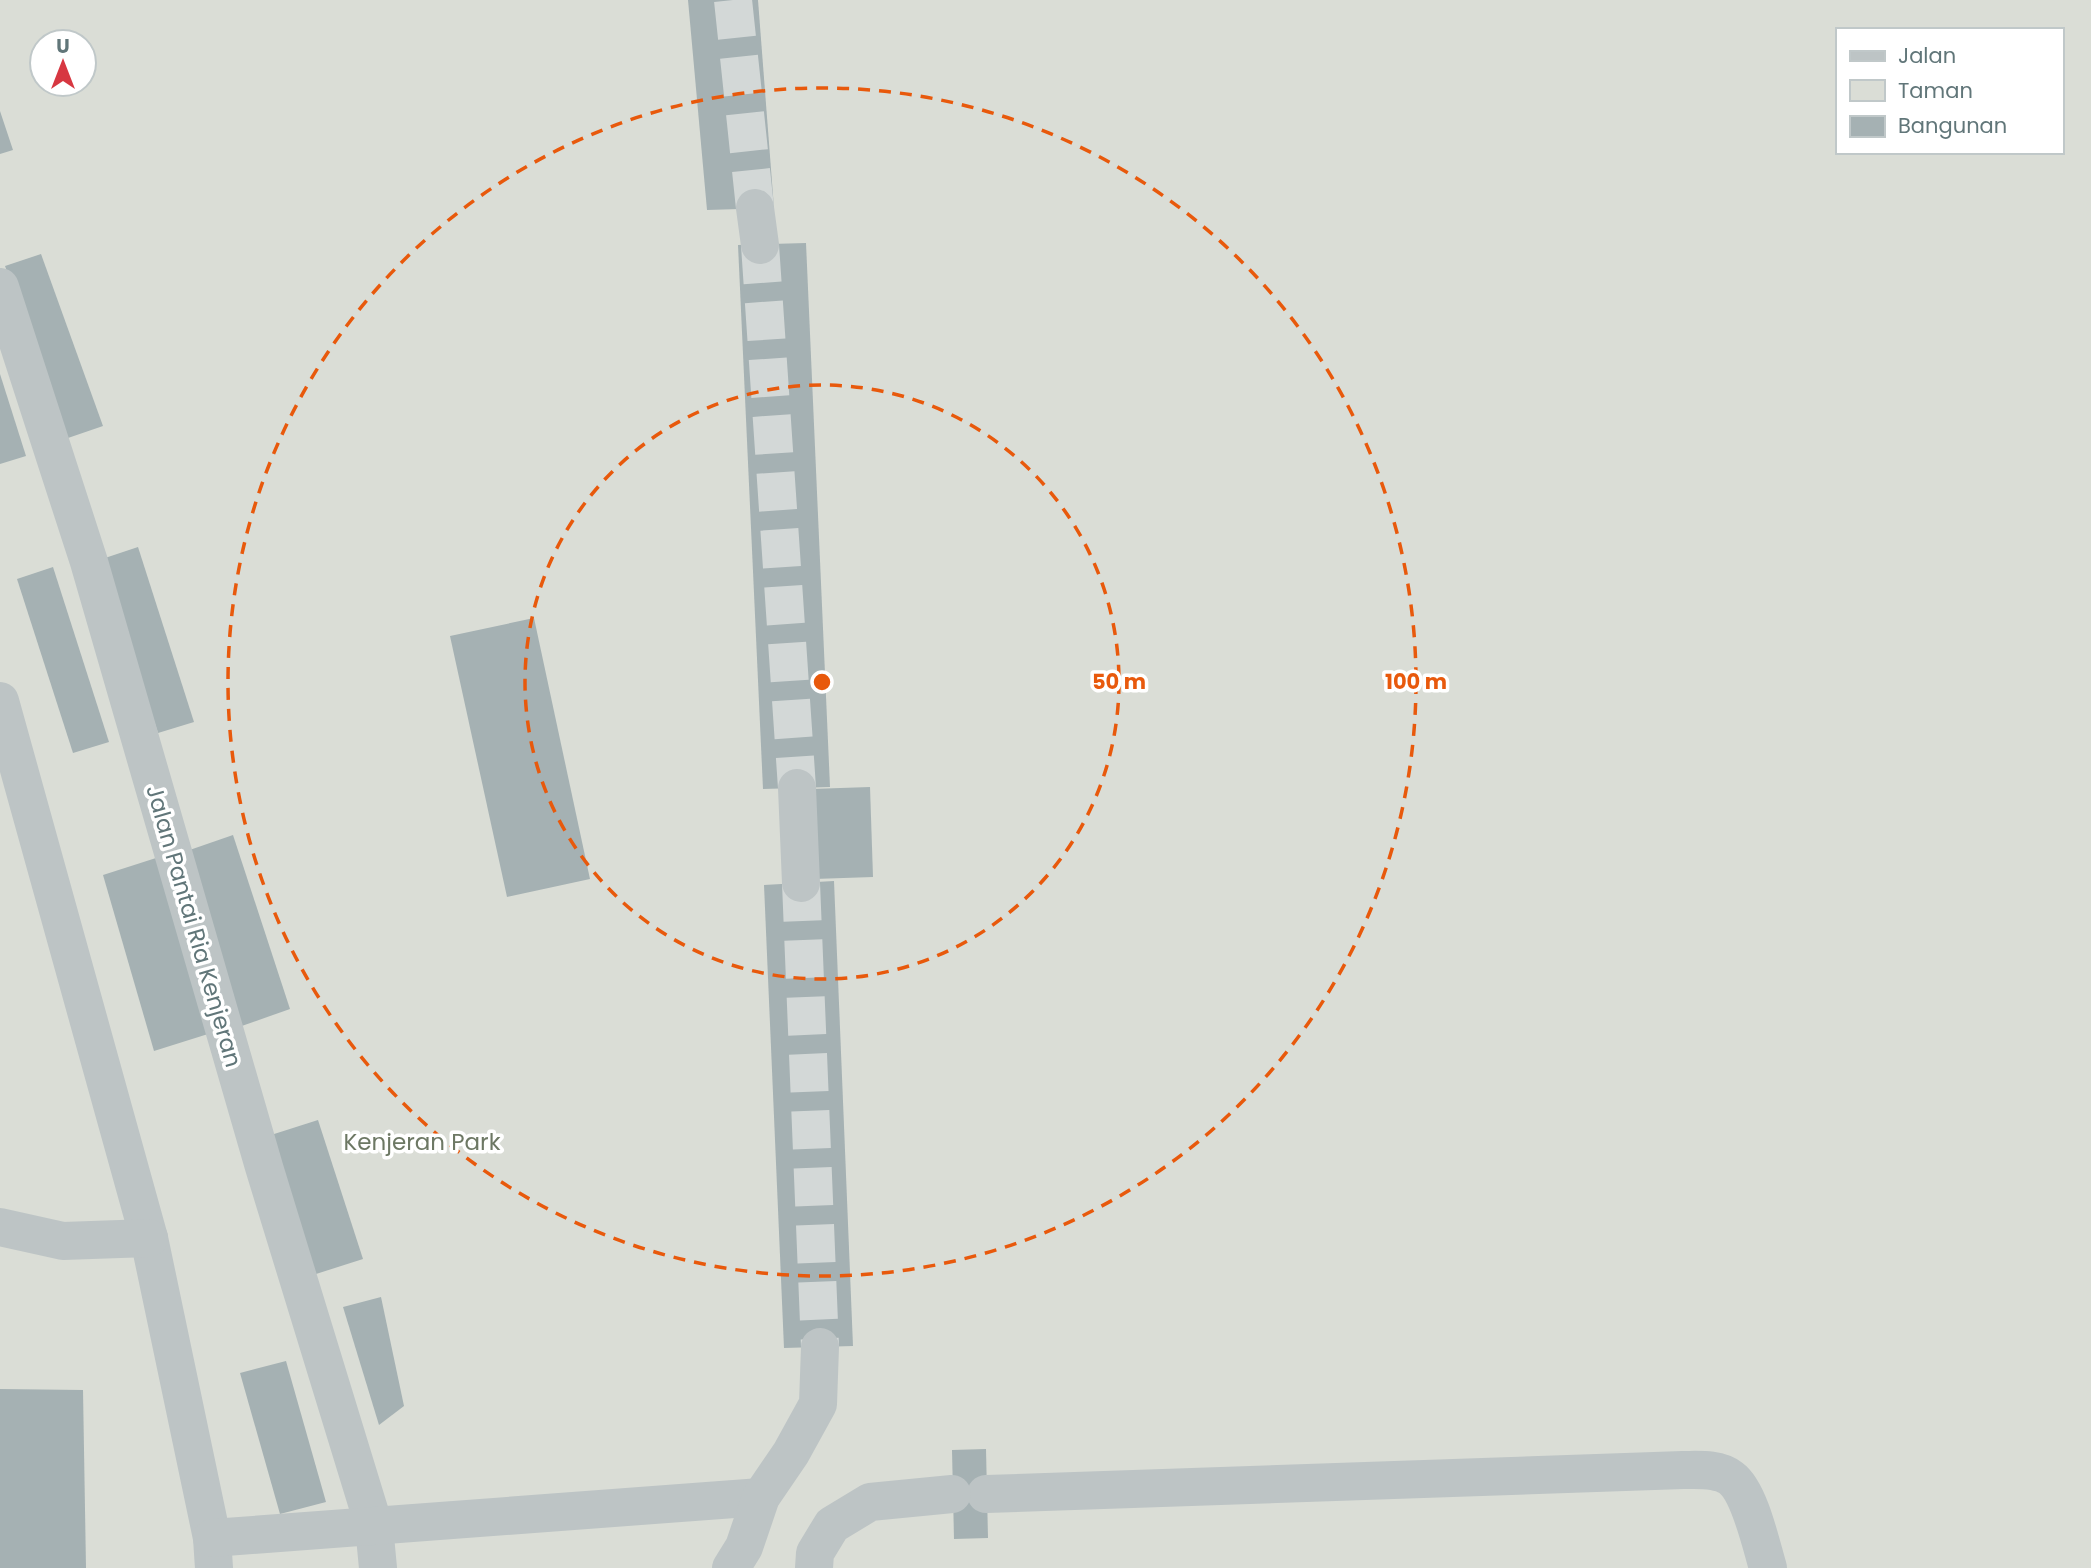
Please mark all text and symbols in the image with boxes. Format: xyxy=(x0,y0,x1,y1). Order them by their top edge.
north arrow xyxy=(28,28,98,98)
legend xyxy=(1836,28,2063,154)
text: U xyxy=(56,33,70,60)
text: Jalan xyxy=(1898,41,1956,70)
text: Taman xyxy=(1898,76,1973,105)
text: Bangunan xyxy=(1898,111,2007,140)
text: 50 m xyxy=(1092,667,1146,696)
text: 100 m xyxy=(1385,667,1447,696)
centre of rings xyxy=(810,670,834,694)
street label: Jalan Pantai Ria Kenjeran xyxy=(138,781,250,1071)
park label: Kenjeran Park xyxy=(344,1126,501,1158)

